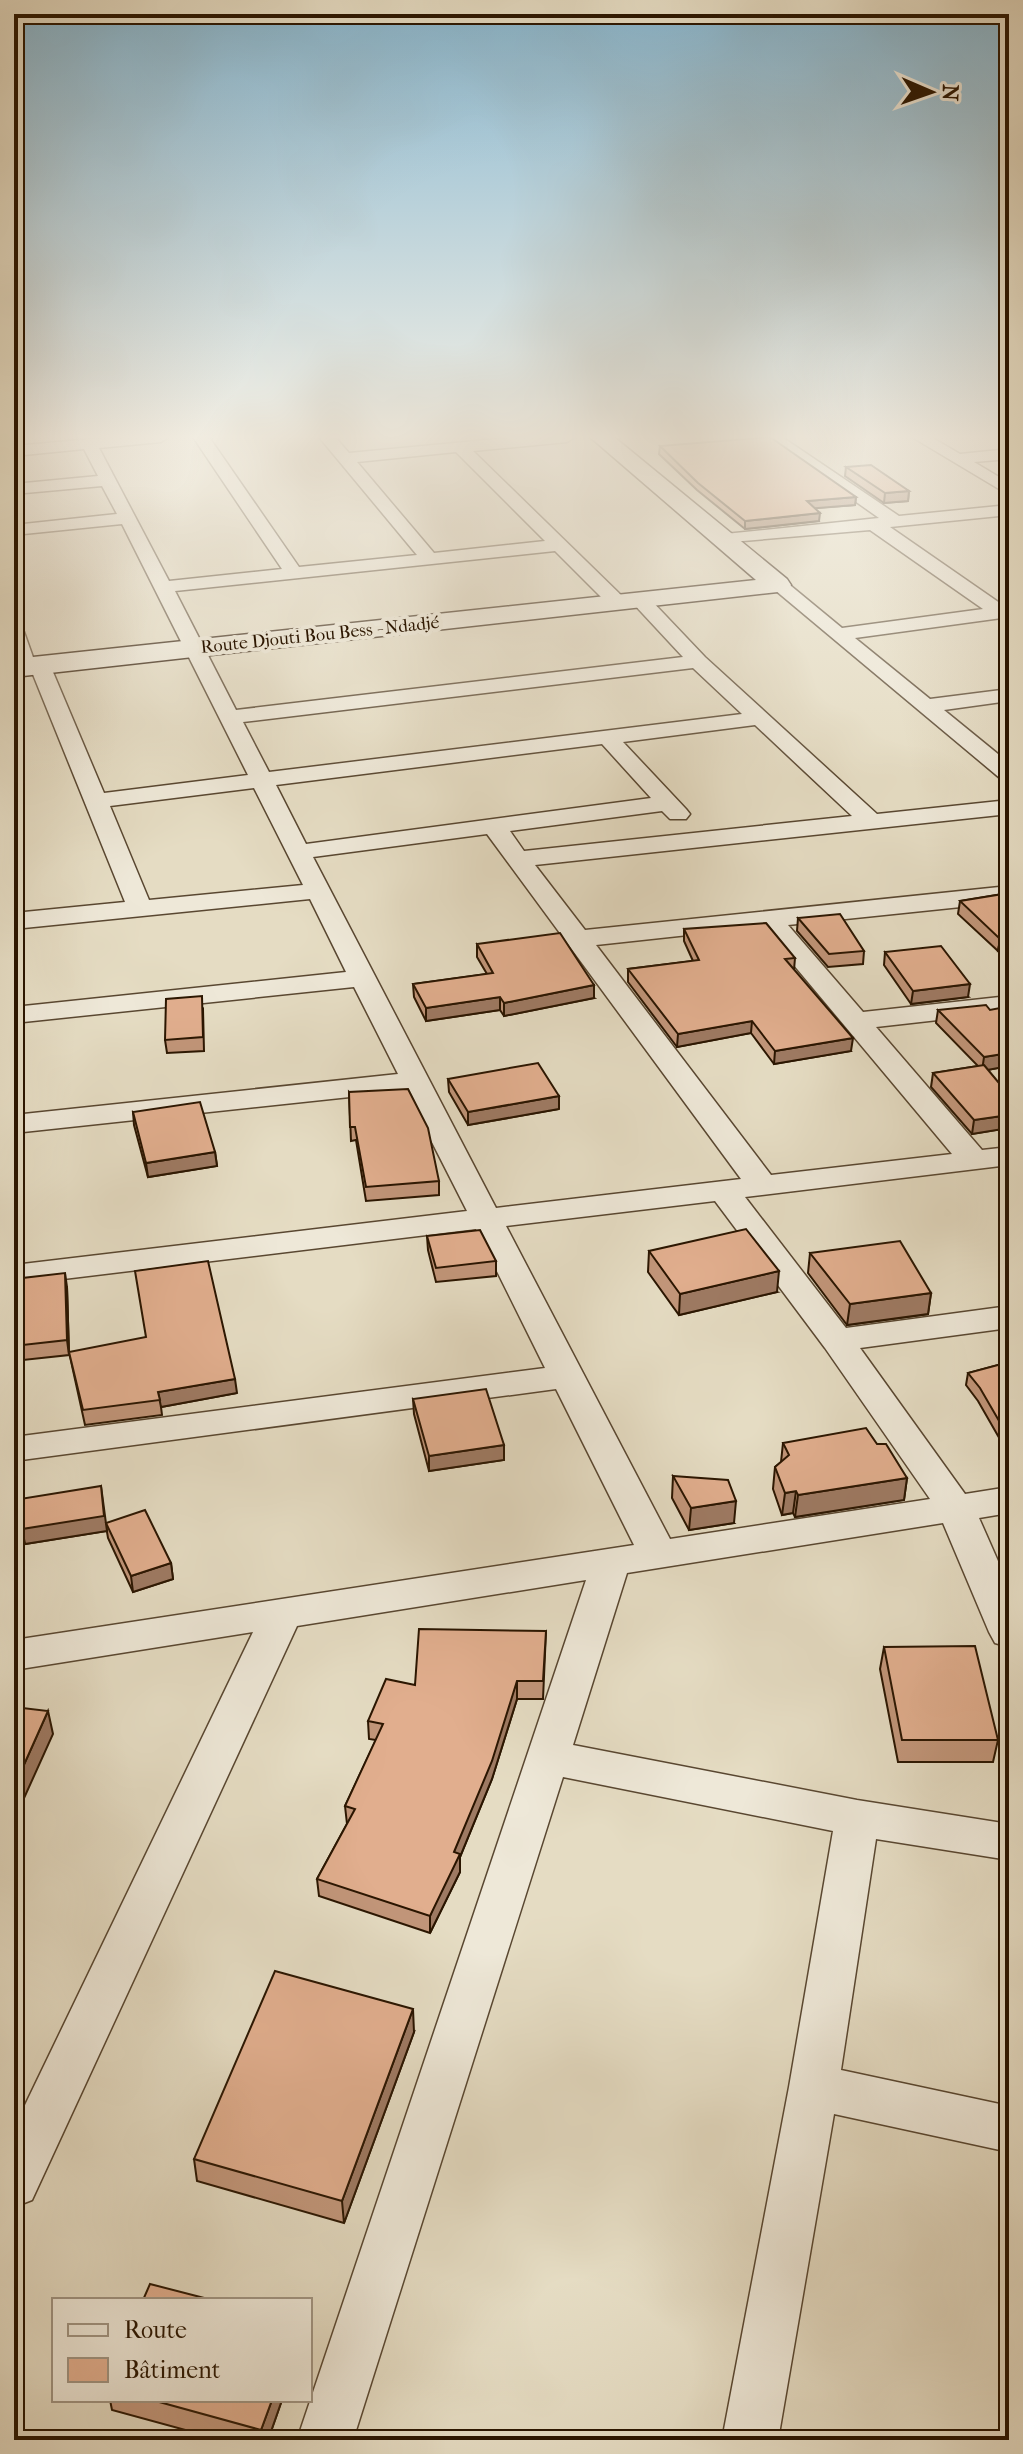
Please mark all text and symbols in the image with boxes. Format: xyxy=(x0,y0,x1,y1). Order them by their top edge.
north arrow xyxy=(891,52,971,132)
text: N xyxy=(937,84,963,102)
street label: Route Djouti Bou Bess - Ndadjé xyxy=(200,612,440,658)
legend xyxy=(52,2298,312,2402)
text: Route xyxy=(124,2316,187,2344)
text: Bâtiment xyxy=(124,2356,221,2384)

